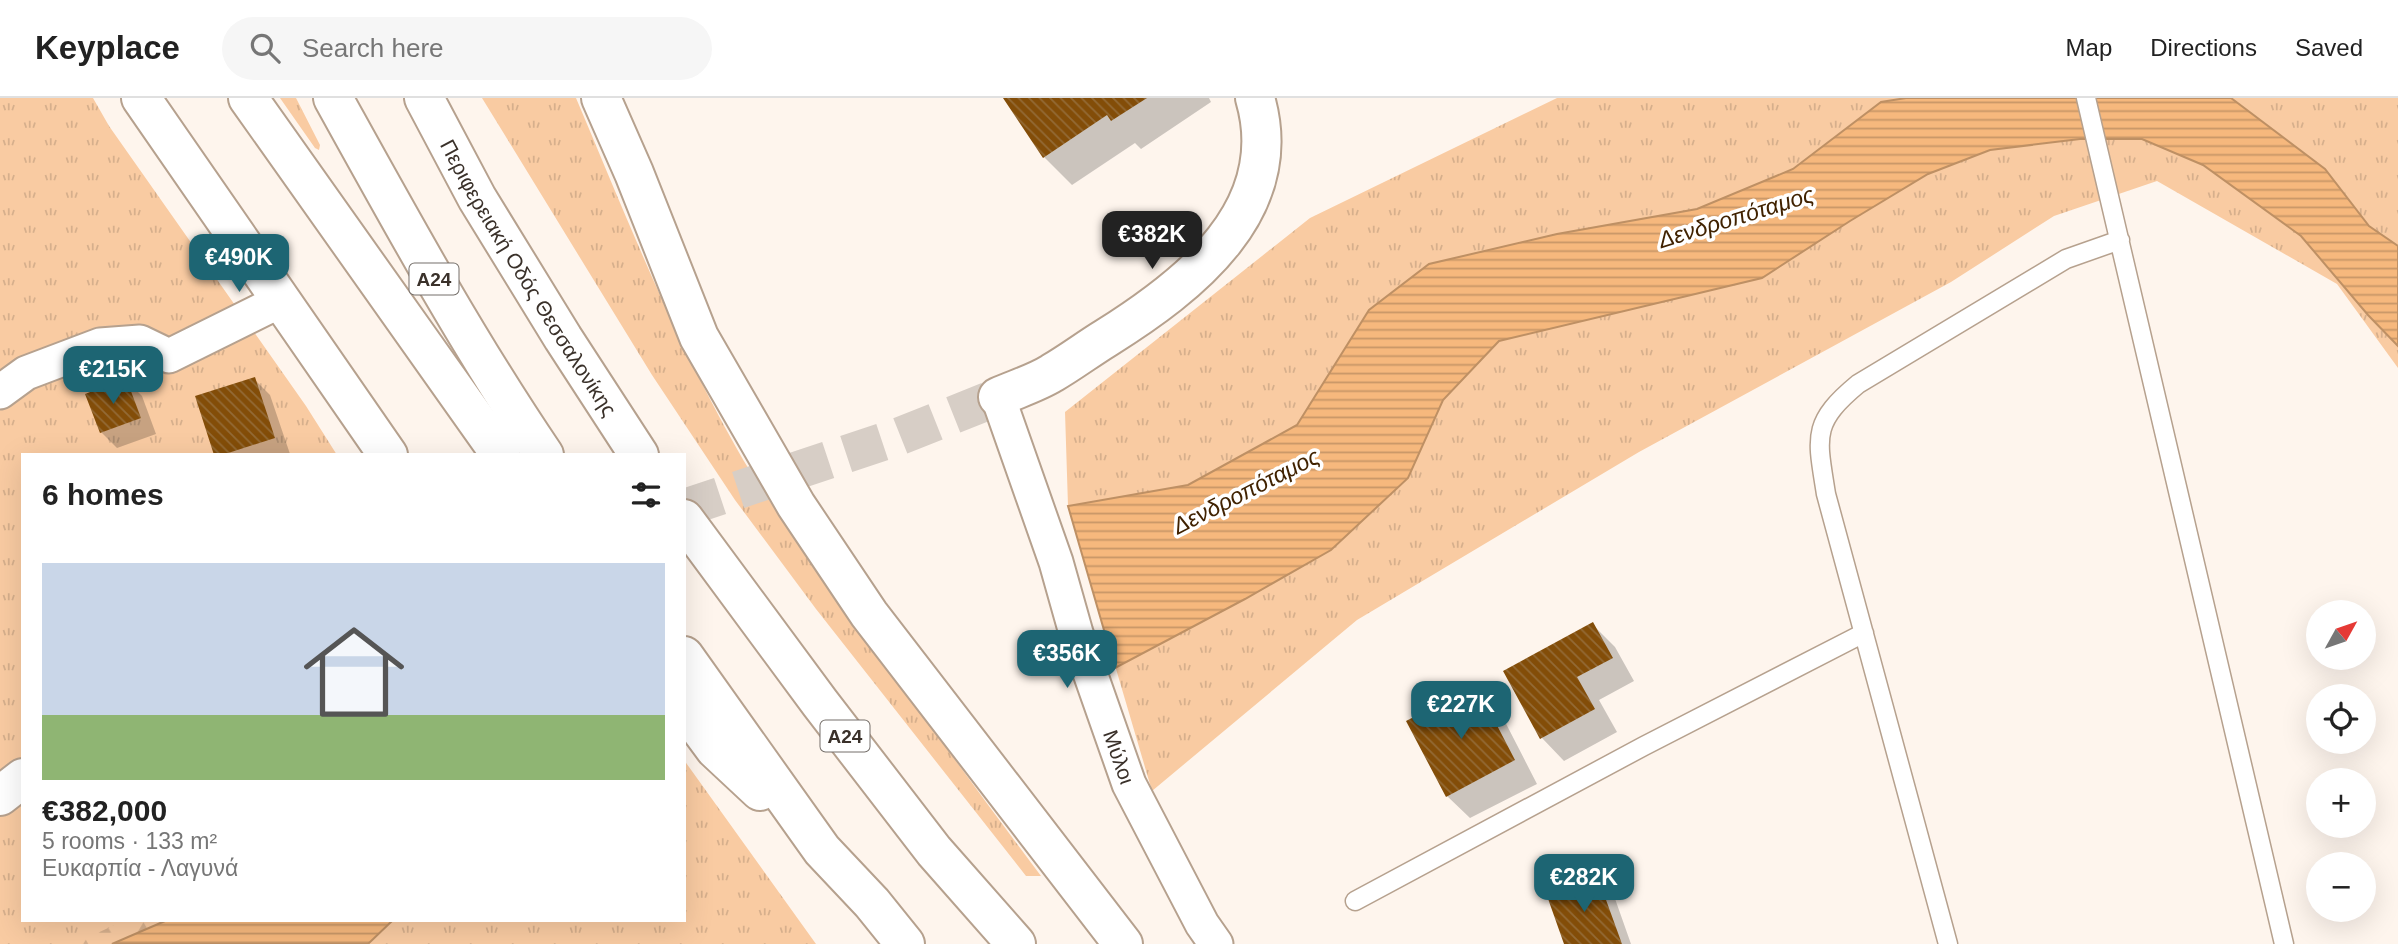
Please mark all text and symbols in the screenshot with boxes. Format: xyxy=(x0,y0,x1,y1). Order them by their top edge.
search box xyxy=(222,17,712,80)
text: Keyplace xyxy=(35,29,180,66)
icon: search xyxy=(246,29,284,67)
text: Search here xyxy=(302,33,444,63)
text: Map xyxy=(2066,34,2112,61)
text: Directions xyxy=(2150,34,2257,61)
text: Saved xyxy=(2295,34,2363,61)
street label: Περιφερειακή Οδός Θεσσαλονίκης xyxy=(437,135,622,420)
water label: Δενδροπόταμος xyxy=(1654,181,1818,253)
pin: €382K xyxy=(1103,212,1201,271)
text: €382K xyxy=(1118,221,1186,247)
pin: €490K xyxy=(190,234,288,294)
text: €490K xyxy=(205,244,273,270)
road number: Α24 xyxy=(410,264,458,294)
pin: €215K xyxy=(64,346,162,406)
text: €215K xyxy=(79,356,147,382)
water label: Δενδροπόταμος xyxy=(1167,442,1324,540)
icon: filters xyxy=(627,476,665,514)
text: 6 homes xyxy=(42,478,164,511)
north arrow xyxy=(2306,600,2376,670)
map controls xyxy=(2306,600,2376,922)
icon: home xyxy=(291,609,417,735)
pin: €356K xyxy=(1018,630,1116,690)
text: €356K xyxy=(1033,640,1101,666)
pin: €227K xyxy=(1412,682,1510,741)
button: locate xyxy=(2306,684,2376,754)
text: €227K xyxy=(1427,691,1495,717)
road number: Α24 xyxy=(820,720,870,751)
street label: Μύλοι xyxy=(1099,727,1140,787)
button: + xyxy=(2306,768,2376,838)
text: €382,000 xyxy=(42,794,167,827)
text: 5 rooms · 133 m² xyxy=(42,828,217,854)
button: − xyxy=(2306,852,2376,922)
pin: €282K xyxy=(1535,854,1633,914)
text: Ευκαρπία - Λαγυνά xyxy=(42,855,238,881)
text: €282K xyxy=(1550,864,1618,890)

